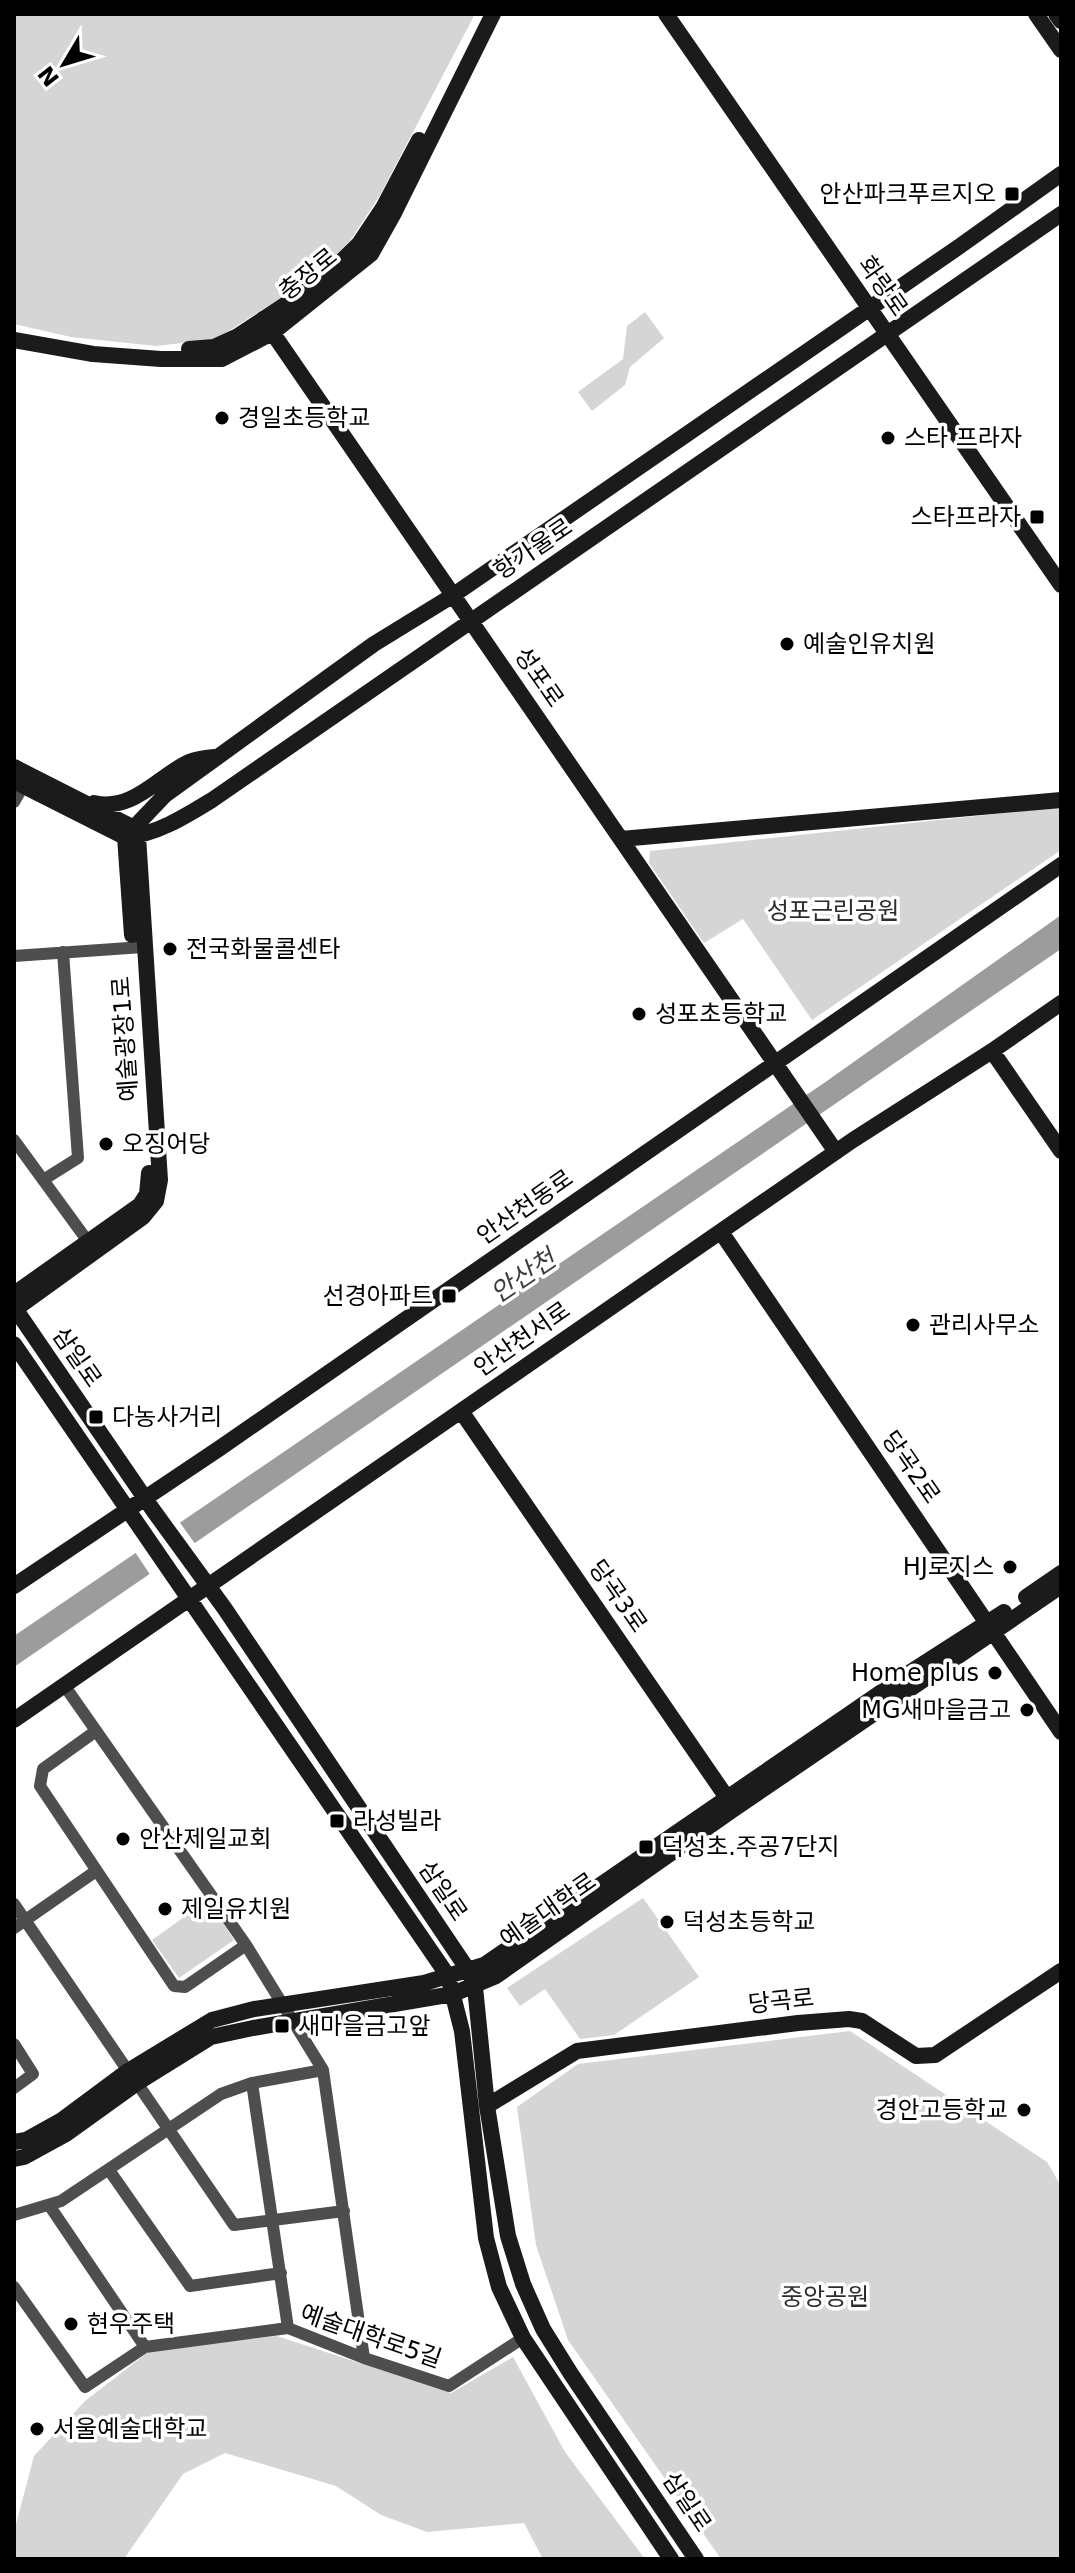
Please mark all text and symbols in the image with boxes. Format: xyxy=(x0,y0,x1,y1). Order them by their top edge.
north arrow xyxy=(24,24,104,104)
text: N xyxy=(33,61,64,91)
place label: 안산파크푸르지오 xyxy=(819,180,996,208)
marker: 안산파크푸르지오 xyxy=(1003,185,1021,203)
street label: 충장로 xyxy=(273,242,343,306)
street label: 화랑로 xyxy=(853,251,913,321)
place label: 경일초등학교 xyxy=(238,404,370,432)
marker: 경일초등학교 xyxy=(213,409,231,427)
place label: 스타 프라자 xyxy=(904,424,1022,452)
marker: 스타 프라자 xyxy=(879,429,897,447)
place label: 스타프라자 xyxy=(911,503,1021,531)
marker: 스타프라자 xyxy=(1028,508,1046,526)
street label: 항가울로 xyxy=(489,513,577,585)
place label: 예술인유치원 xyxy=(803,630,935,658)
marker: 예술인유치원 xyxy=(778,635,796,653)
street label: 성포로 xyxy=(509,642,569,712)
park label: 성포근린공원 xyxy=(767,897,899,925)
place label: 전국화물콜센타 xyxy=(186,935,341,963)
marker: 전국화물콜센타 xyxy=(161,940,179,958)
street label: 예술광장1로 xyxy=(107,975,143,1103)
place label: 성포초등학교 xyxy=(655,1000,787,1028)
marker: 성포초등학교 xyxy=(630,1005,648,1023)
place label: 오징어당 xyxy=(122,1130,210,1158)
marker: 오징어당 xyxy=(97,1135,115,1153)
street label: 안산천동로 xyxy=(472,1164,578,1250)
water label: 안산천 xyxy=(485,1242,564,1309)
place label: 선경아파트 xyxy=(323,1282,433,1310)
marker: 선경아파트 xyxy=(440,1287,458,1305)
street label: 안산천서로 xyxy=(469,1296,575,1382)
place label: 관리사무소 xyxy=(929,1311,1039,1339)
marker: 관리사무소 xyxy=(904,1316,922,1334)
street label: 삼일로 xyxy=(47,1322,107,1392)
place label: 다농사거리 xyxy=(112,1403,222,1431)
marker: 다농사거리 xyxy=(87,1408,105,1426)
street label: 당곡2로 xyxy=(876,1426,946,1508)
place label: HJ로지스 xyxy=(903,1553,994,1581)
street label: 당곡3로 xyxy=(583,1555,653,1637)
marker: HJ로지스 xyxy=(1001,1558,1019,1576)
place label: Home plus xyxy=(851,1659,979,1687)
marker: Home plus xyxy=(986,1664,1004,1682)
place label: MG새마을금고 xyxy=(861,1696,1011,1724)
marker: MG새마을금고 xyxy=(1018,1701,1036,1719)
place label: 라성빌라 xyxy=(353,1807,441,1835)
marker: 라성빌라 xyxy=(328,1812,346,1830)
place label: 안산제일교회 xyxy=(139,1825,271,1853)
marker: 안산제일교회 xyxy=(114,1830,132,1848)
place label: 덕성초.주공7단지 xyxy=(662,1833,839,1861)
marker: 덕성초.주공7단지 xyxy=(637,1838,655,1856)
street label: 삼일로 xyxy=(413,1856,473,1926)
street label: 예술대학로 xyxy=(495,1867,601,1953)
place label: 제일유치원 xyxy=(181,1895,291,1923)
marker: 제일유치원 xyxy=(156,1900,174,1918)
place label: 덕성초등학교 xyxy=(683,1908,815,1936)
marker: 덕성초등학교 xyxy=(658,1913,676,1931)
street label: 당곡로 xyxy=(747,1984,815,2018)
place label: 새마을금고앞 xyxy=(298,2012,430,2040)
marker: 새마을금고앞 xyxy=(273,2017,291,2035)
place label: 경안고등학교 xyxy=(876,2096,1008,2124)
marker: 경안고등학교 xyxy=(1015,2101,1033,2119)
park label: 중앙공원 xyxy=(781,2283,869,2311)
street label: 예술대학로5길 xyxy=(297,2299,445,2373)
place label: 현우주택 xyxy=(87,2310,175,2338)
marker: 현우주택 xyxy=(62,2315,80,2333)
place label: 서울예술대학교 xyxy=(53,2415,208,2443)
marker: 서울예술대학교 xyxy=(28,2420,46,2438)
street label: 삼일로 xyxy=(657,2467,717,2537)

